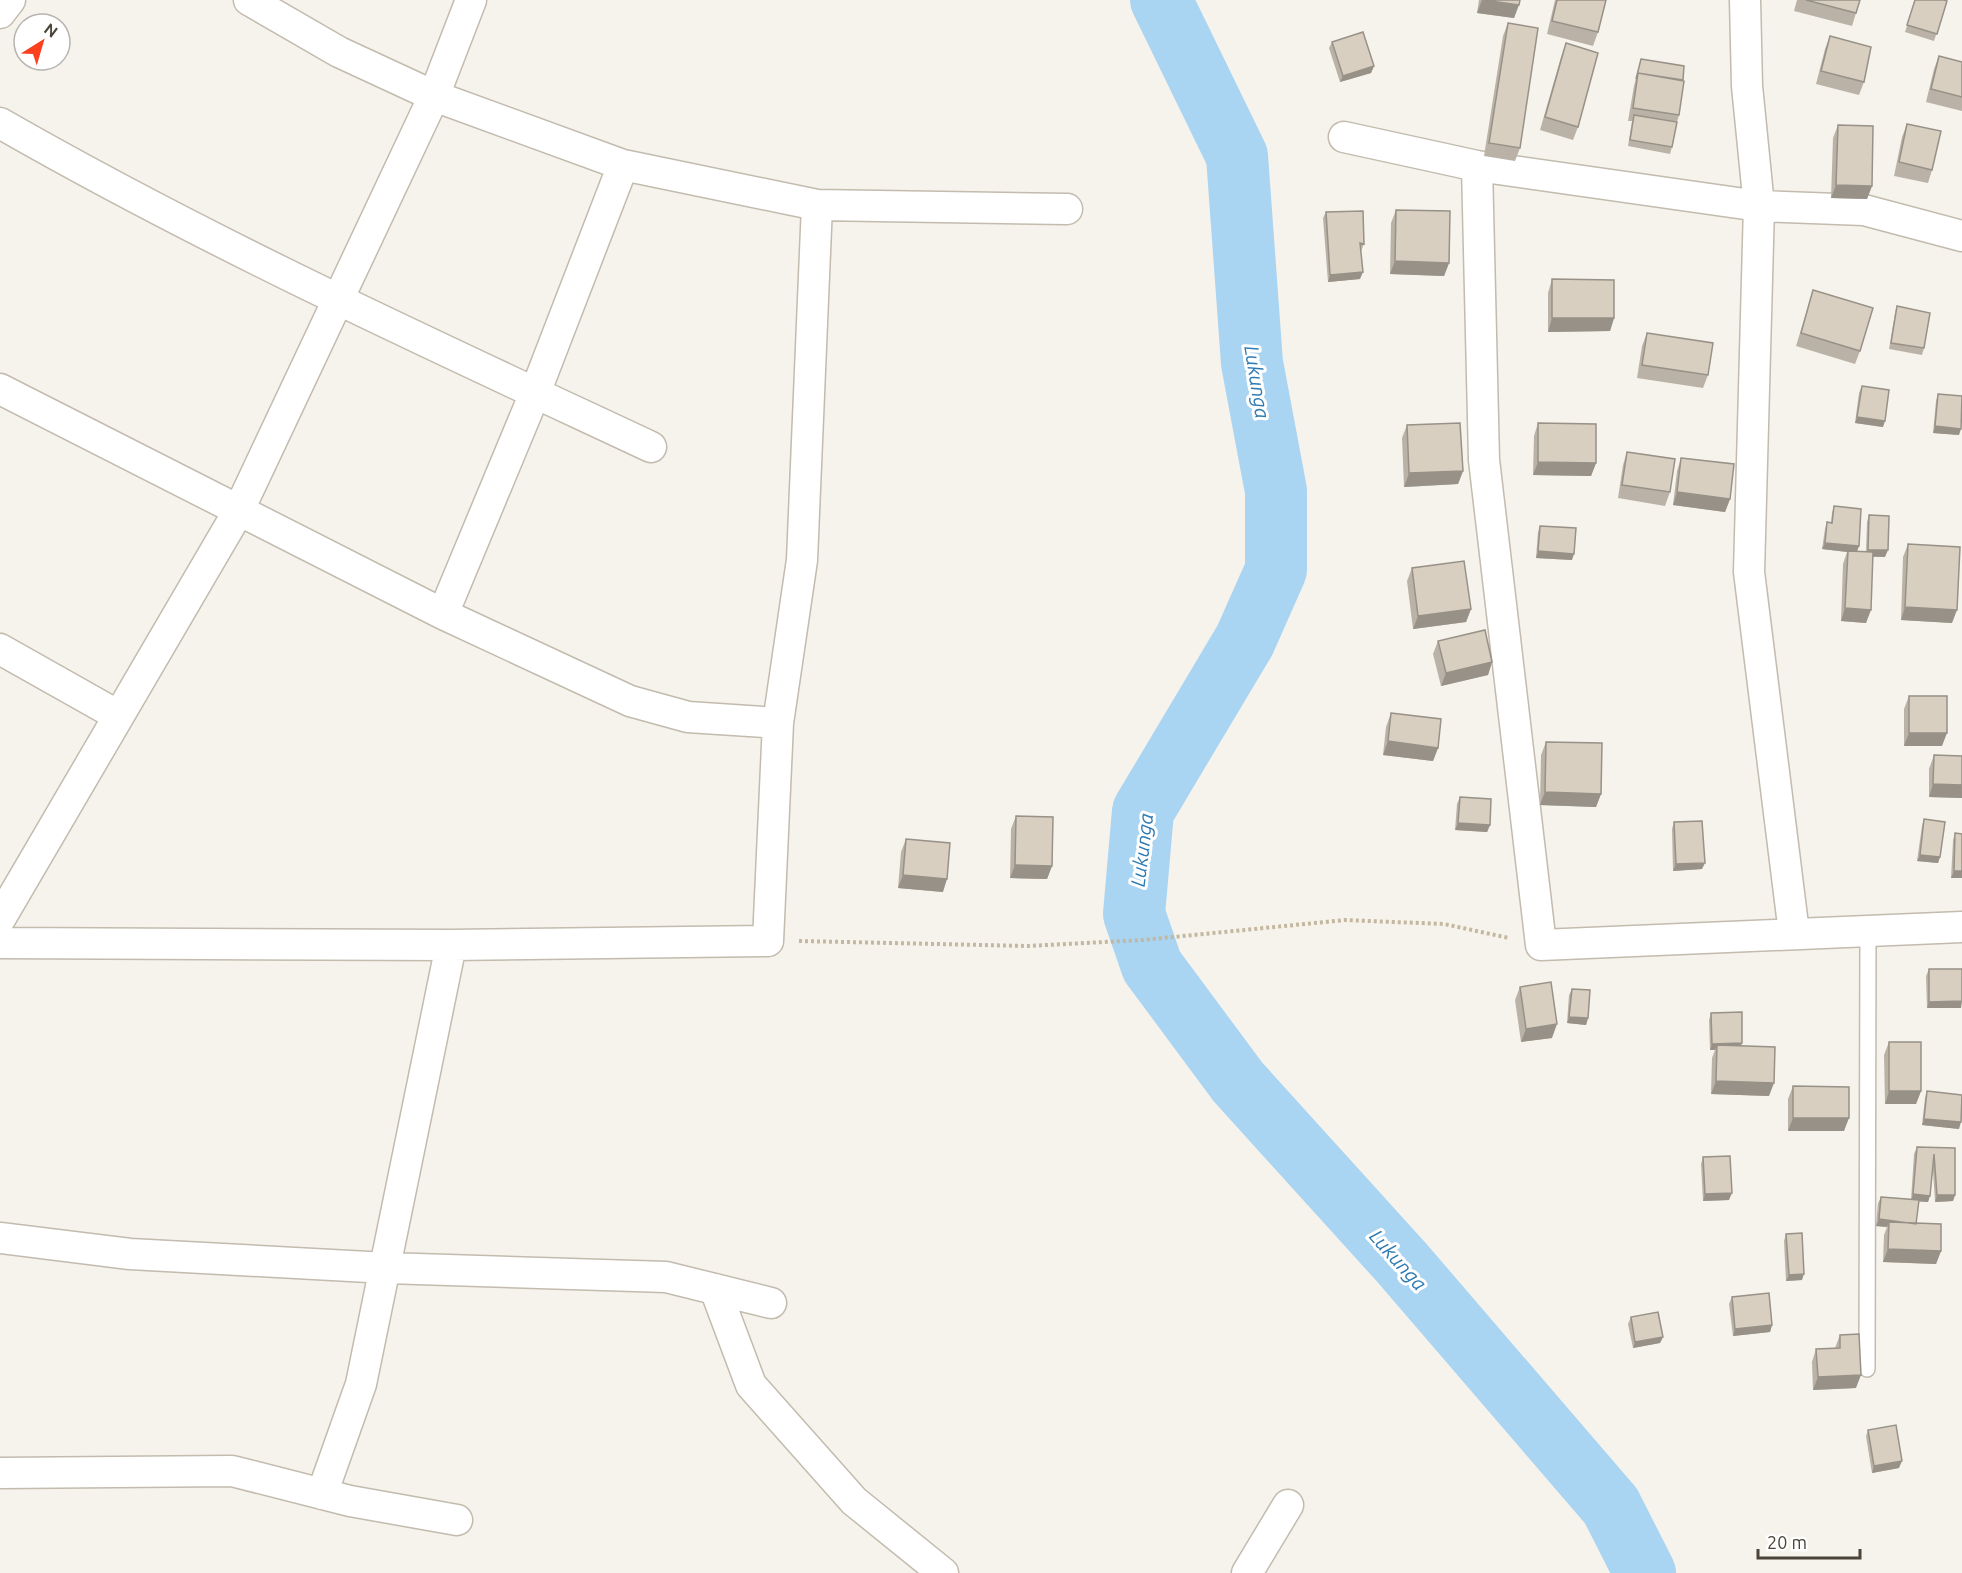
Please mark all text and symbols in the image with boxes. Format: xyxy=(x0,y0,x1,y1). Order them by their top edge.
north arrow xyxy=(12,12,72,72)
text: N xyxy=(41,19,61,41)
water label: Lukunga xyxy=(1240,344,1275,420)
water label: Lukunga xyxy=(1126,812,1157,888)
water label: Lukunga xyxy=(1365,1225,1432,1295)
scale bar xyxy=(1758,1522,1860,1560)
text: 20 m xyxy=(1767,1532,1807,1552)

